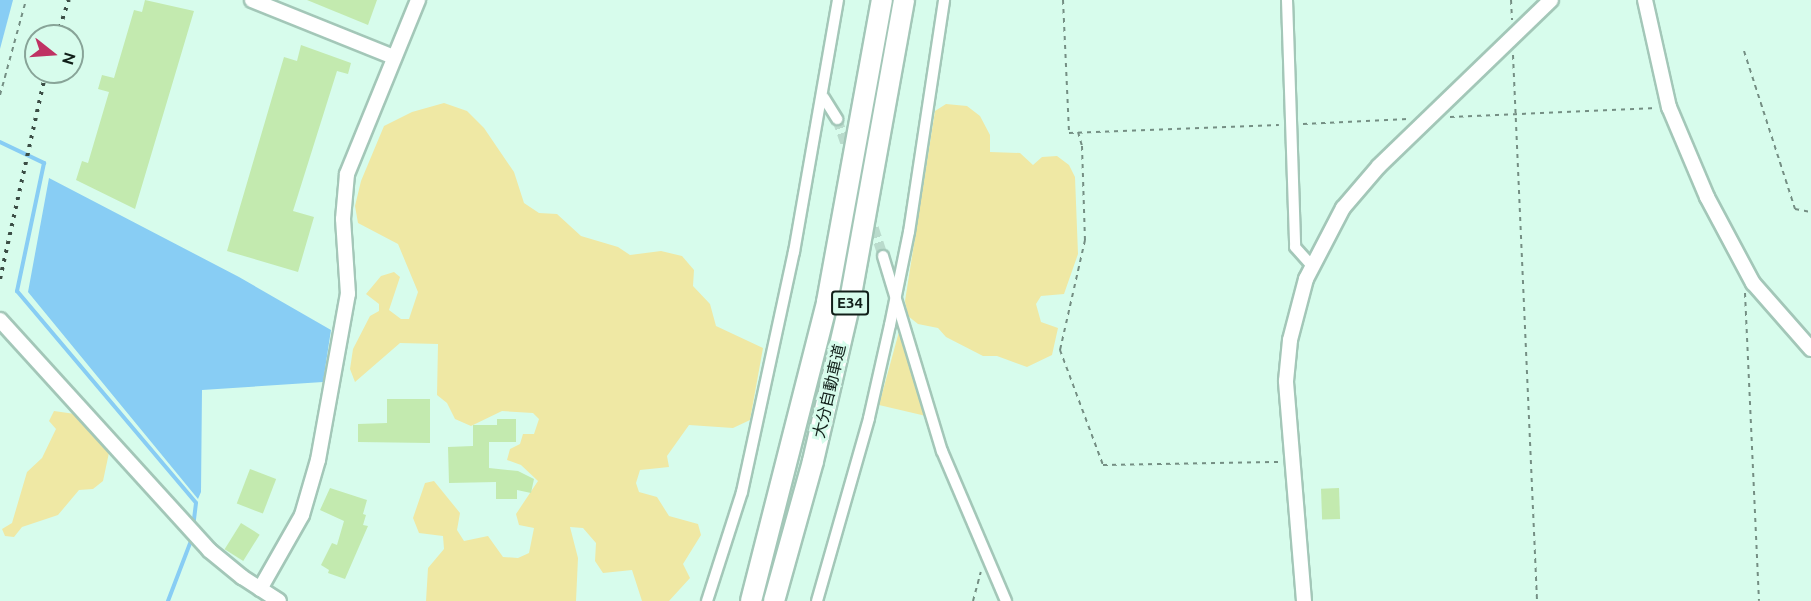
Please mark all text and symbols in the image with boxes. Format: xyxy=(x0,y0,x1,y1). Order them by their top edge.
north arrow xyxy=(24,24,84,84)
text: N xyxy=(59,50,80,67)
road number: E34 xyxy=(830,291,870,315)
street label: 大分自動車道 xyxy=(809,342,849,440)

